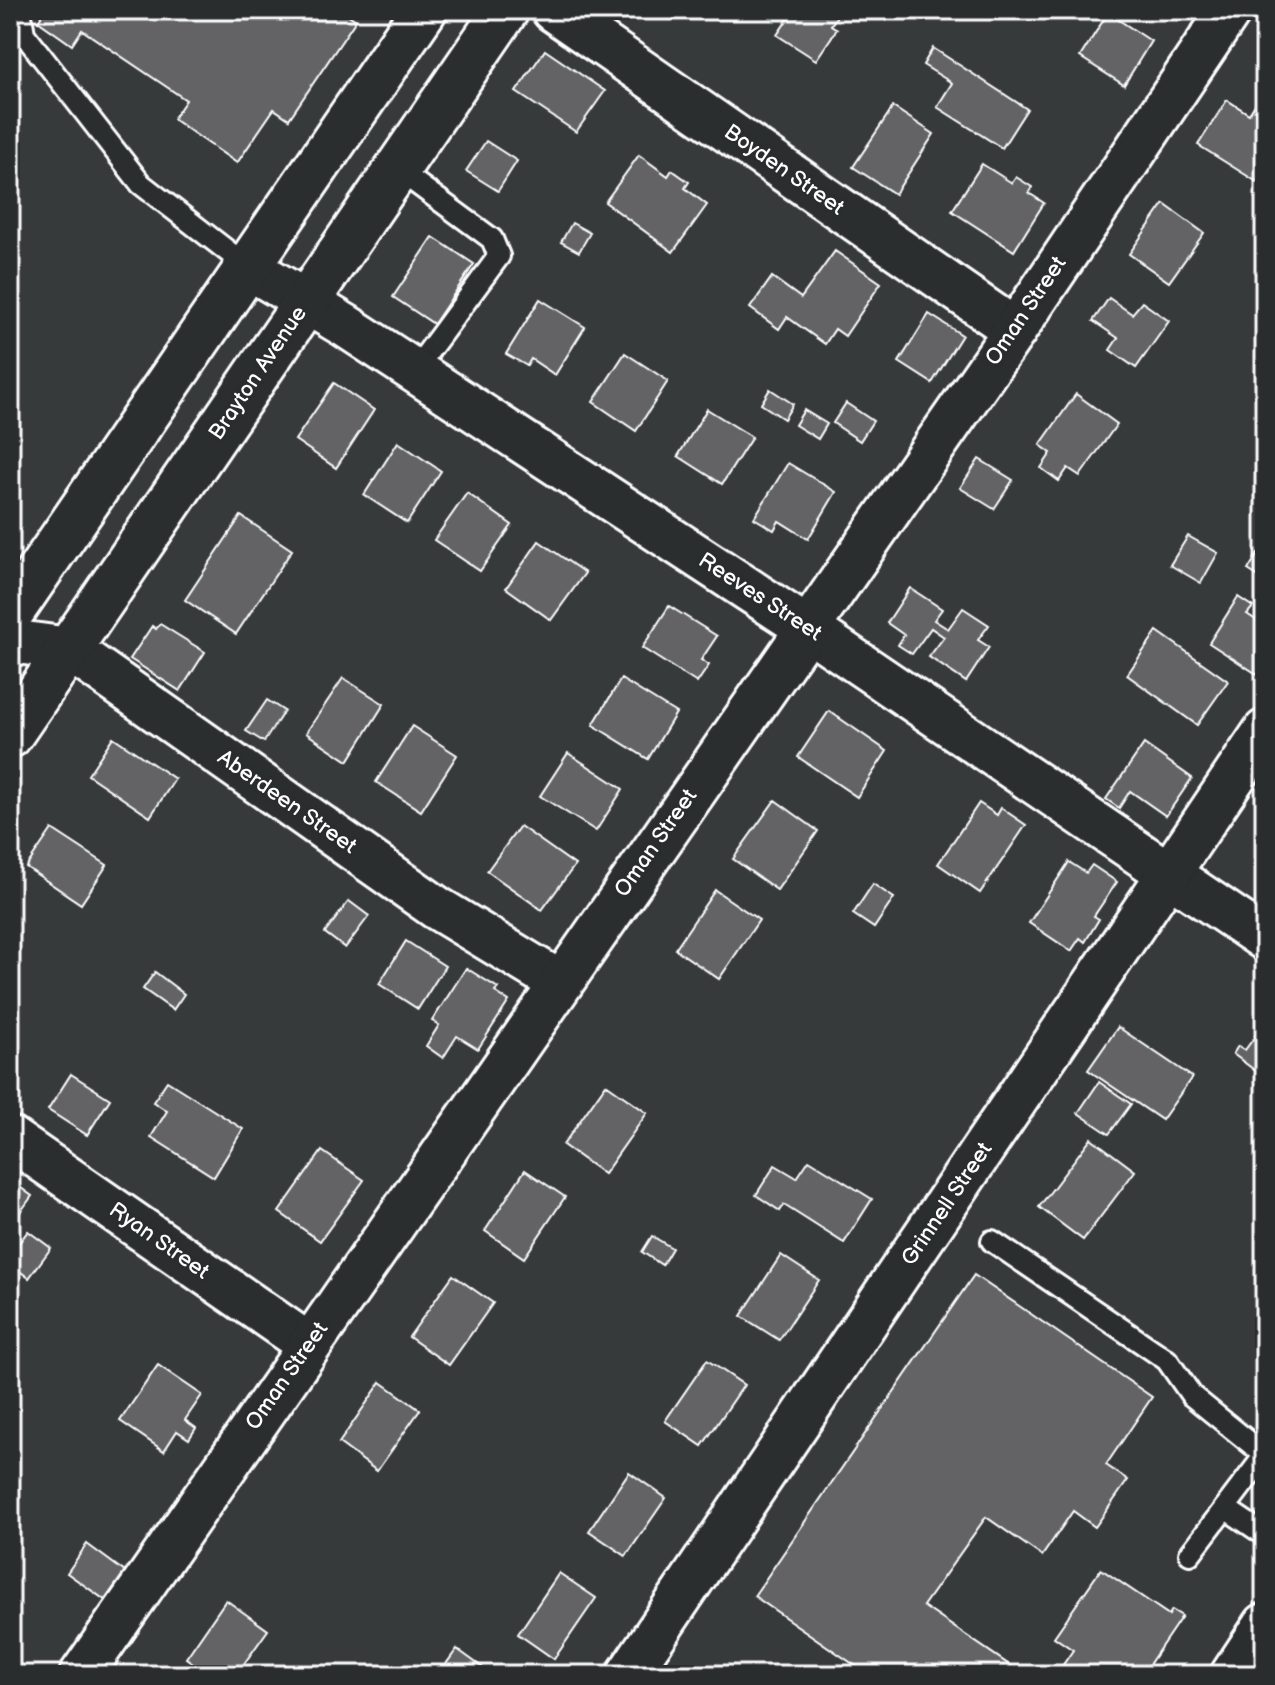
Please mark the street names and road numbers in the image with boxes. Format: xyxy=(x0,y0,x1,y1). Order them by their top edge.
street label: Boyden Street xyxy=(719,119,850,222)
street label: Oman Street xyxy=(980,251,1072,371)
street label: Brayton Avenue xyxy=(203,301,313,445)
street label: Reeves Street xyxy=(693,547,827,647)
street label: Aberdeen Street xyxy=(212,744,362,860)
street label: Oman Street xyxy=(609,784,703,902)
street label: Grinnell Street xyxy=(896,1137,998,1271)
street label: Ryan Street xyxy=(104,1197,214,1285)
street label: Oman Street xyxy=(240,1317,334,1435)

